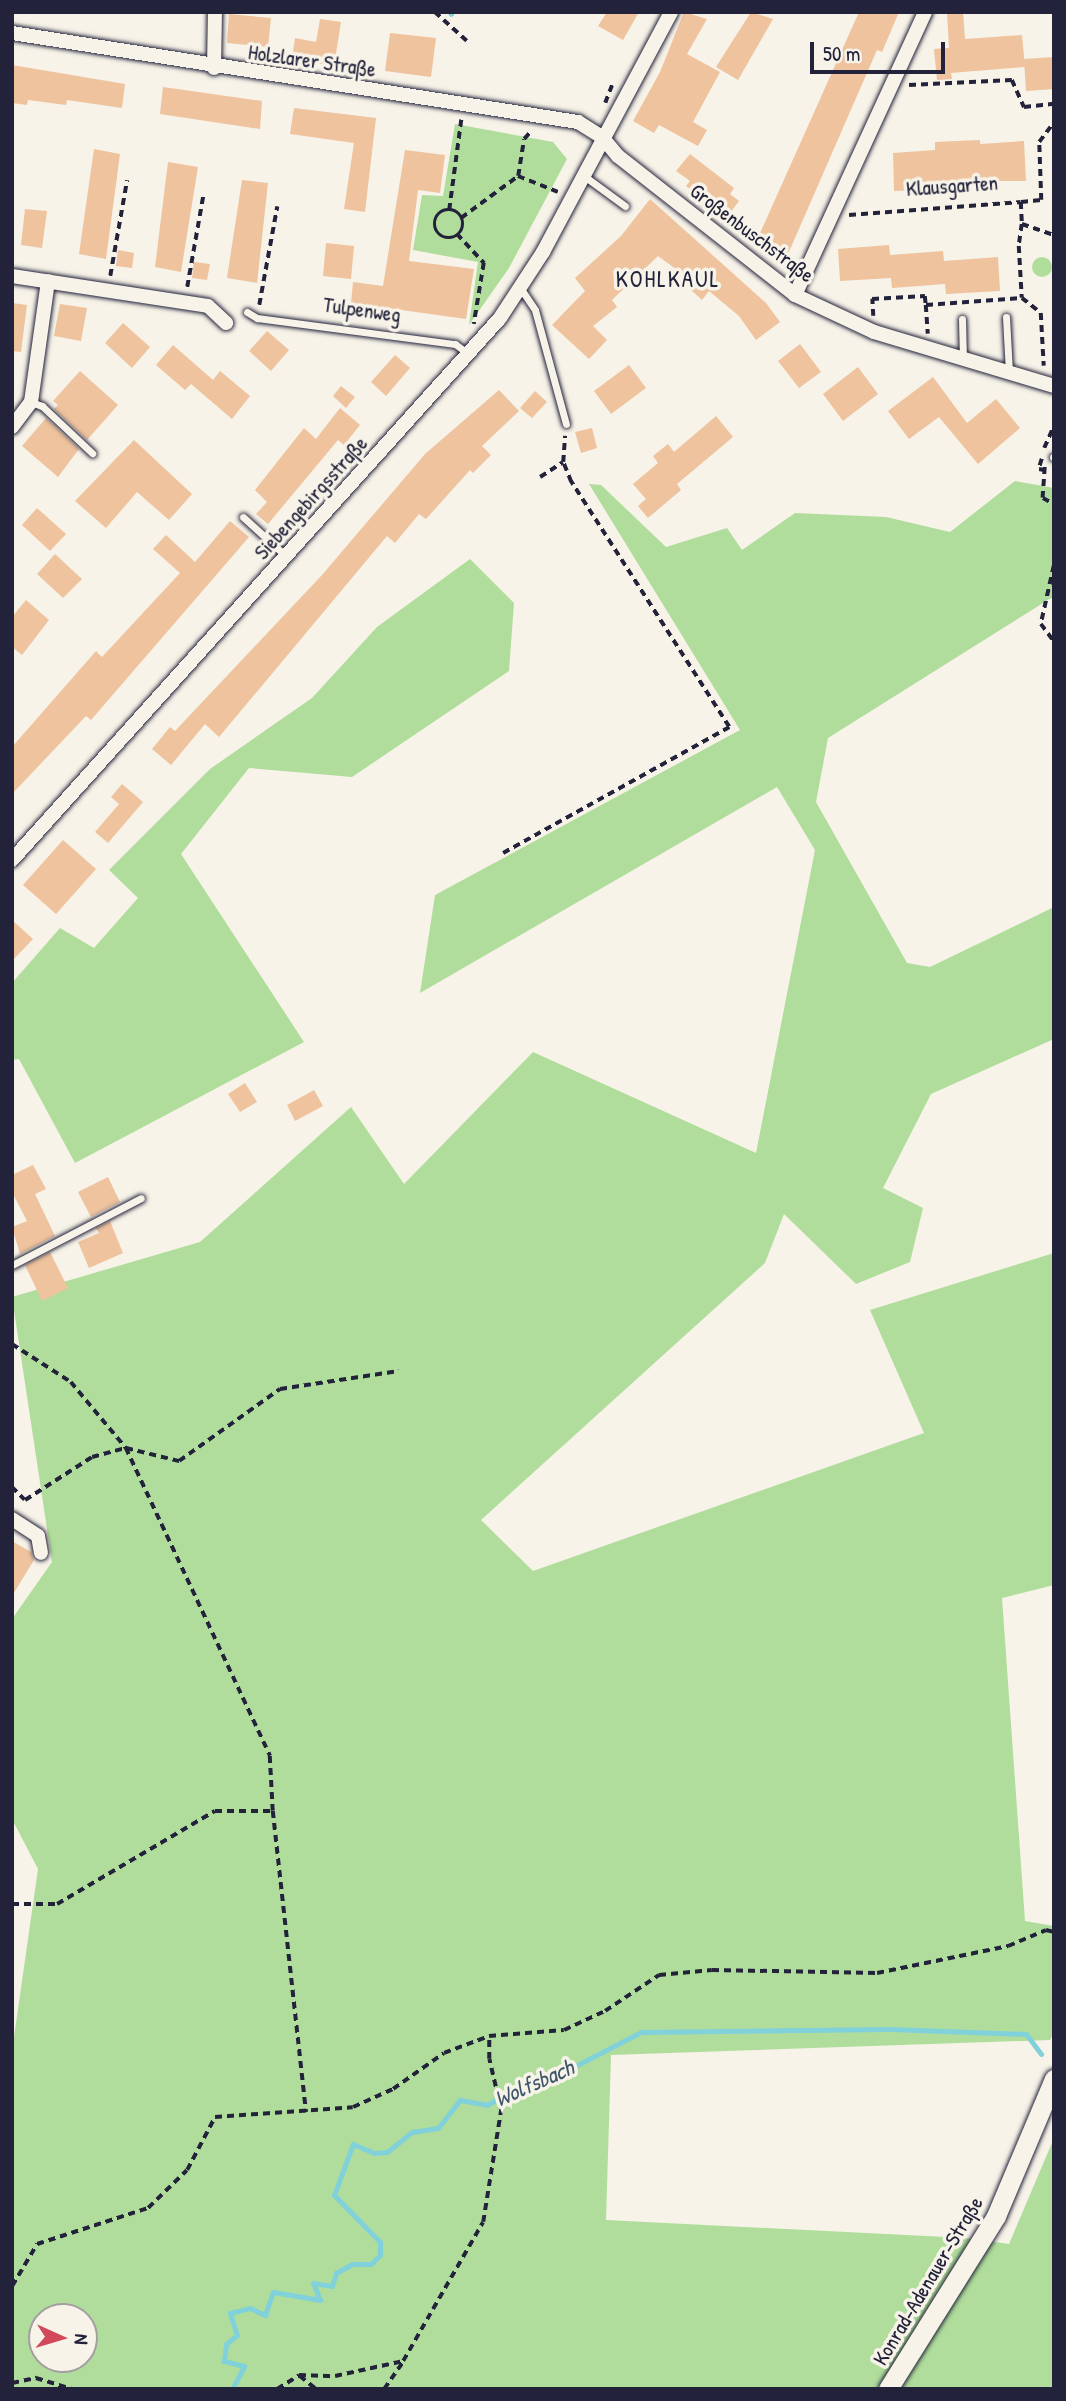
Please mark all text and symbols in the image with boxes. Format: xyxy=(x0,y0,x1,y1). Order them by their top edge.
scale bar xyxy=(814,28,949,72)
text: 50 m xyxy=(823,39,860,68)
street label: Holzlarer Straße xyxy=(247,40,377,82)
street label: Klausgarten xyxy=(905,170,999,202)
street label: Großenbuschstraße xyxy=(685,178,819,288)
district label: KOHLKAUL xyxy=(617,265,719,293)
street label: Tulpenweg xyxy=(322,292,402,328)
street label: Siebengebirgsstraße xyxy=(249,431,373,565)
water label: Wolfsbach xyxy=(490,2053,578,2113)
street label: Konrad-Adenauer-Straße xyxy=(868,2192,988,2370)
north arrow xyxy=(28,2303,98,2373)
text: N xyxy=(69,2333,95,2345)

